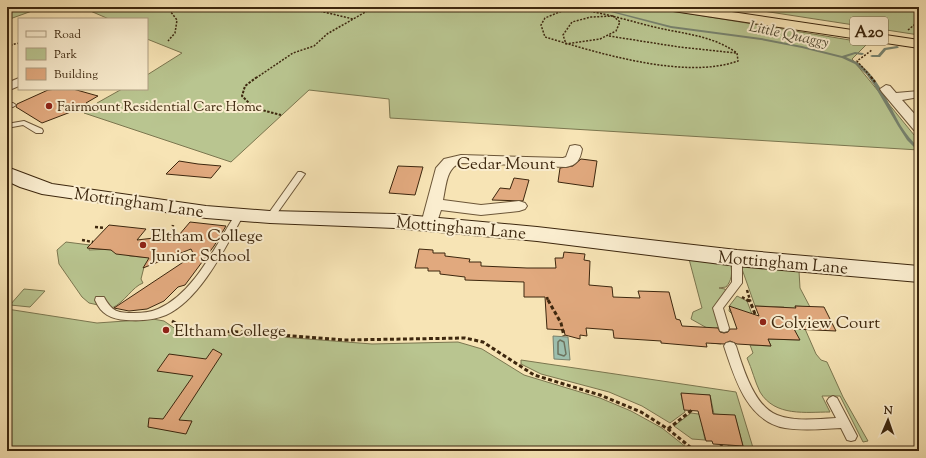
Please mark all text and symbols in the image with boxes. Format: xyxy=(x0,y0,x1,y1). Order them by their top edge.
water label: Little Quaggy xyxy=(747,17,830,54)
road number: A20 xyxy=(850,17,888,45)
legend xyxy=(18,18,148,90)
text: Road xyxy=(54,26,81,44)
text: Park xyxy=(54,46,77,64)
text: Building xyxy=(54,66,98,84)
place label: Fairmount Residential Care Home xyxy=(57,98,262,118)
marker: Fairmount Residential Care Home xyxy=(44,101,54,111)
street label: Cedar Mount xyxy=(457,153,555,177)
street label: Mottingham Lane xyxy=(72,183,205,225)
street label: Mottingham Lane xyxy=(395,211,527,247)
place label: Eltham College Junior School xyxy=(150,225,263,269)
marker: Eltham College Junior School xyxy=(138,240,148,250)
street label: Mottingham Lane xyxy=(717,246,849,282)
place label: Colview Court xyxy=(771,312,880,336)
marker: Colview Court xyxy=(758,317,768,327)
place label: Eltham College xyxy=(174,320,286,344)
marker: Eltham College xyxy=(161,325,171,335)
north arrow xyxy=(868,400,908,440)
text: N xyxy=(883,403,893,419)

